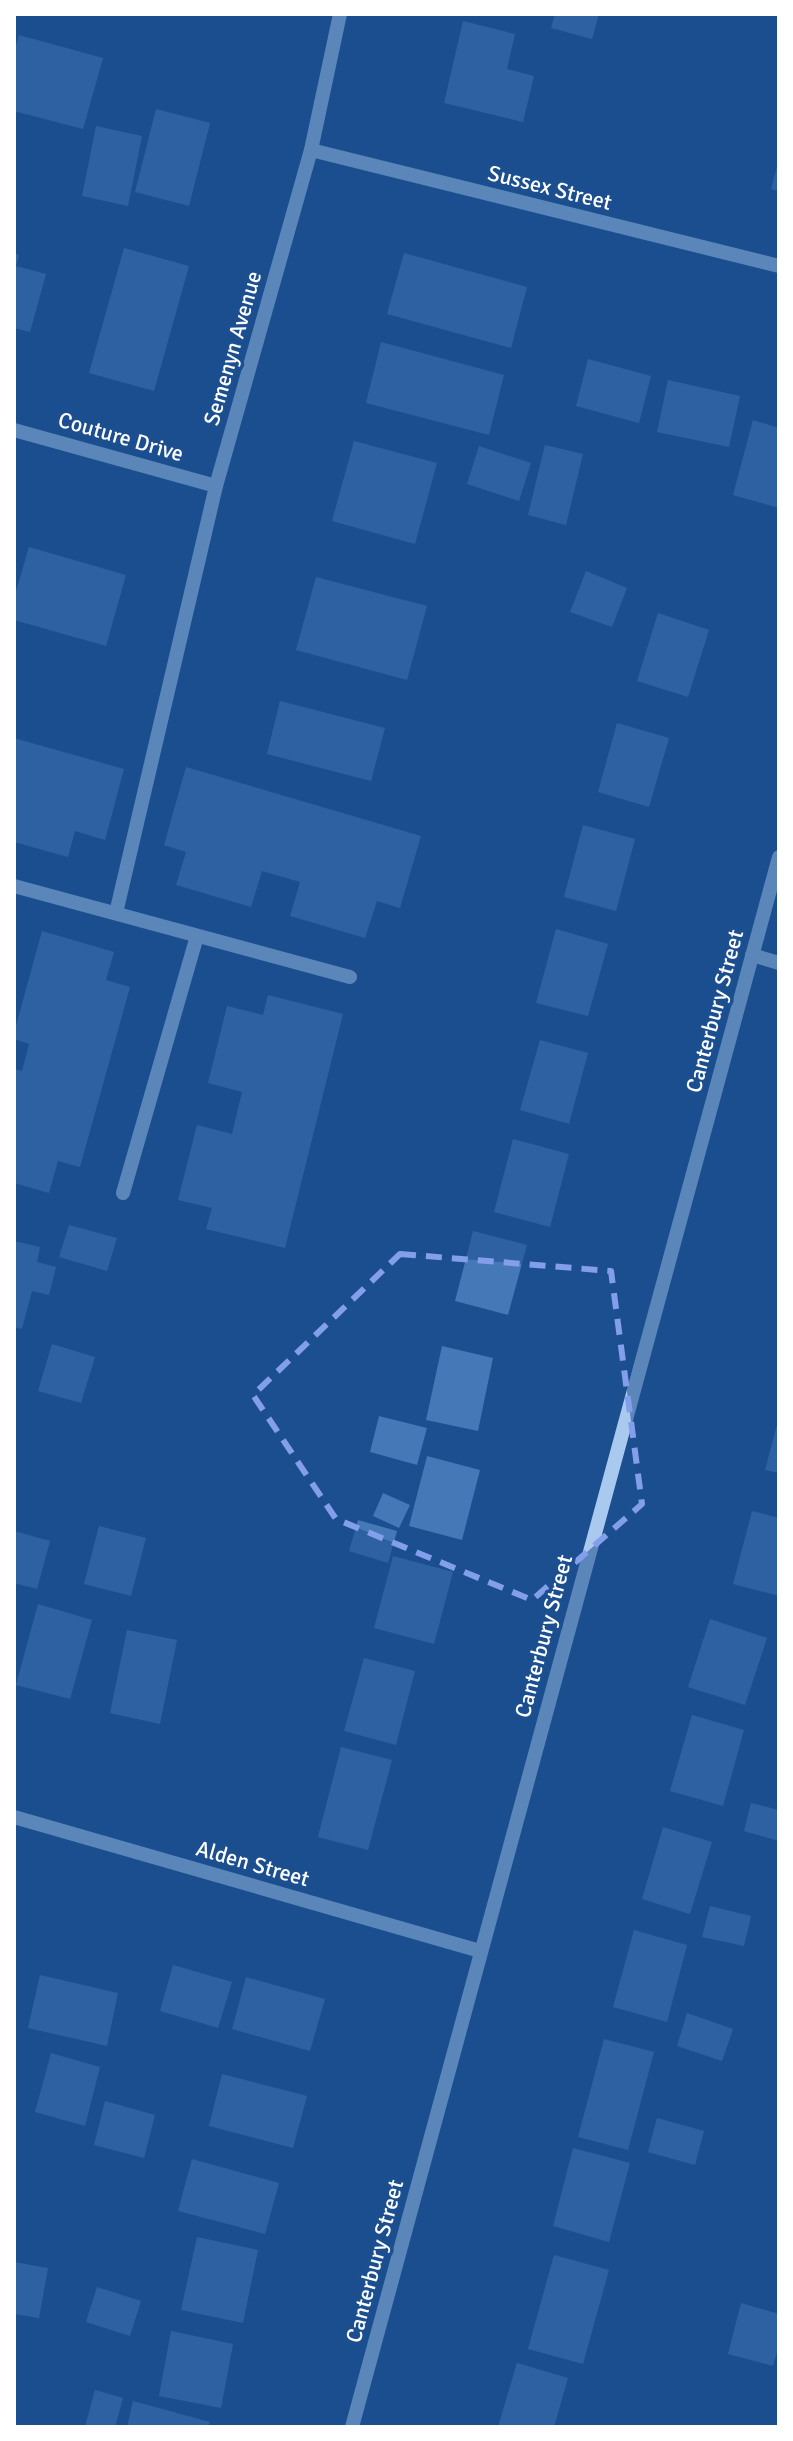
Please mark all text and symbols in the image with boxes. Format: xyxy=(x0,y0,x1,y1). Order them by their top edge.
street label: Sussex Street xyxy=(485,159,615,216)
street label: Semenyn Avenue xyxy=(198,268,267,428)
street label: Couture Drive xyxy=(55,406,187,467)
street label: Canterbury Street xyxy=(680,926,749,1096)
street label: Canterbury Street xyxy=(509,1551,578,1721)
street label: Alden Street xyxy=(193,1834,313,1893)
street label: Canterbury Street xyxy=(340,2176,409,2346)

